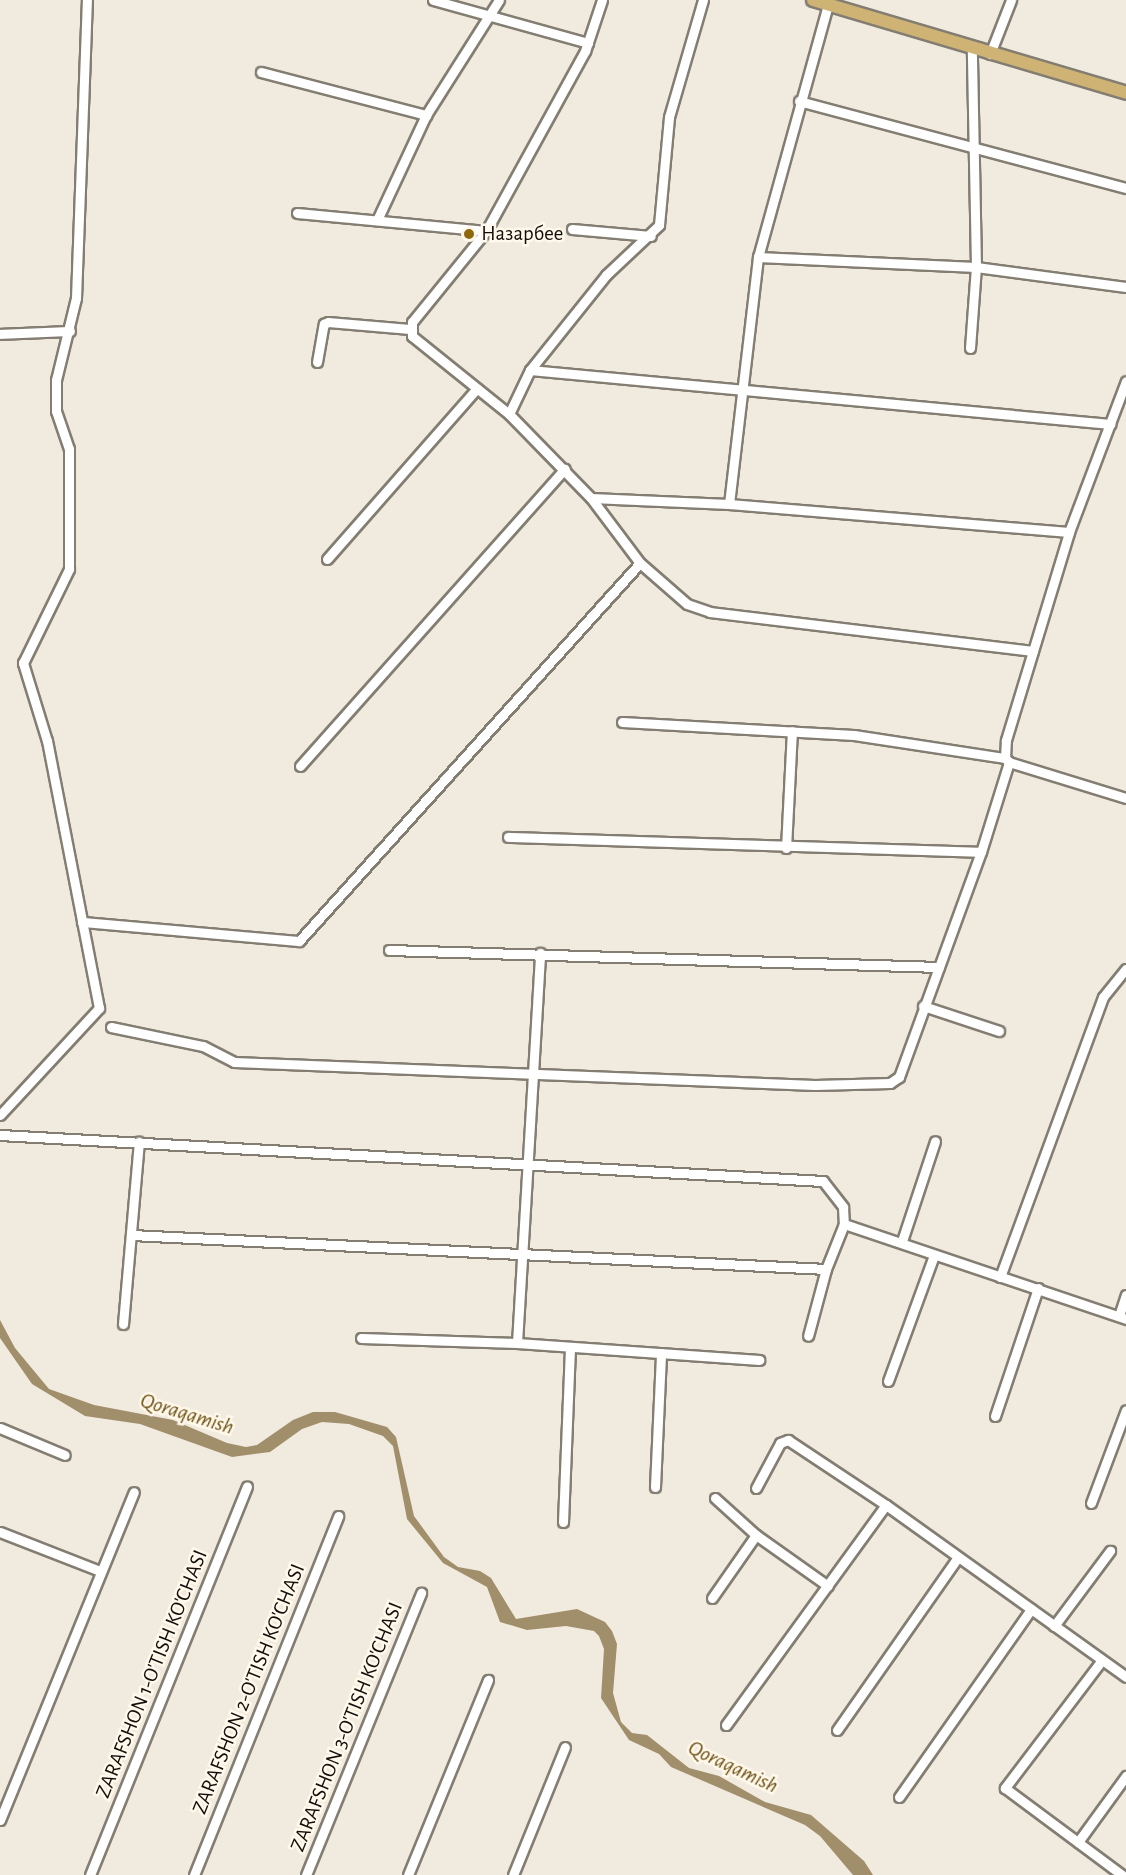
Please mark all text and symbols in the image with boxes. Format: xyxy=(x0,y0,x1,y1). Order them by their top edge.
place label: Назарбее xyxy=(481,221,563,247)
marker: Назарбее xyxy=(462,227,476,241)
water label: Qoraqamish xyxy=(137,1387,237,1441)
street label: ZARAFSHON 1-O'TISH KO'CHASI xyxy=(91,1546,213,1802)
street label: ZARAFSHON 2-O'TISH KO'CHASI xyxy=(187,1560,311,1818)
street label: ZARAFSHON 3-O'TISH KO'CHASI xyxy=(285,1599,409,1855)
water label: Qoraqamish xyxy=(684,1735,782,1799)

